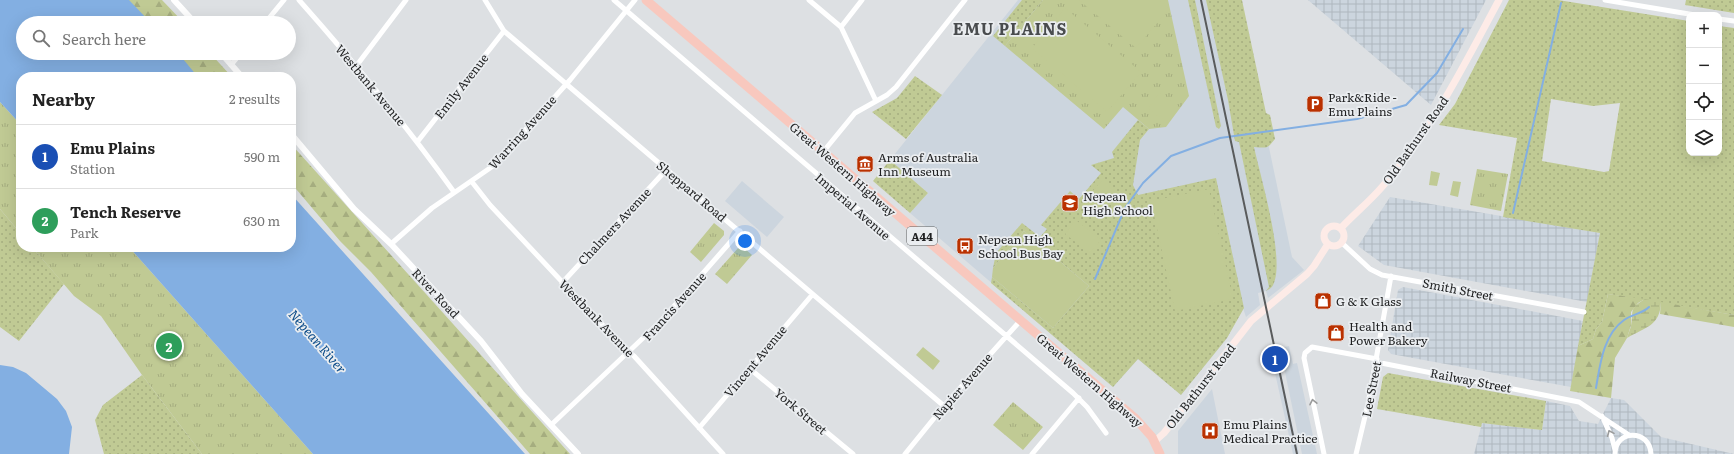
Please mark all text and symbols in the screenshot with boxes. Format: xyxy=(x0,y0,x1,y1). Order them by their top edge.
map controls xyxy=(1686,12,1722,156)
button: + xyxy=(1686,12,1722,48)
search box xyxy=(16,16,296,60)
district label: EMU PLAINS xyxy=(953,16,1067,40)
icon: search xyxy=(30,27,52,49)
text: Search here xyxy=(62,27,146,50)
street label: Westbank Avenue xyxy=(331,40,411,130)
button: − xyxy=(1686,48,1722,84)
street label: Emily Avenue xyxy=(430,50,492,122)
button: locate xyxy=(1686,84,1722,120)
text: Nearby xyxy=(32,86,95,111)
place label: Park&Ride - Emu Plains xyxy=(1328,88,1397,120)
text: 2 results xyxy=(229,89,280,108)
street label: Warring Avenue xyxy=(484,91,560,173)
street label: Old Bathurst Road xyxy=(1378,92,1453,188)
parking icon: Park&Ride - Emu Plains xyxy=(1305,94,1325,114)
street label: Great Western Highway xyxy=(786,118,900,220)
button: layers xyxy=(1686,120,1722,156)
text: Emu Plains xyxy=(70,136,155,159)
text: 1 xyxy=(42,147,48,166)
text: 590 m xyxy=(244,147,280,166)
place label: Arms of Australia Inn Museum xyxy=(878,148,979,180)
museum icon: Arms of Australia Inn Museum xyxy=(855,154,875,174)
street label: Sheppard Road xyxy=(653,156,731,226)
text: Station xyxy=(70,159,115,178)
street label: Imperial Avenue xyxy=(811,168,895,244)
street label: Chalmers Avenue xyxy=(573,183,655,269)
place label: Nepean High School xyxy=(1083,187,1153,219)
school or university icon: Nepean High School xyxy=(1060,193,1080,213)
text: Tench Reserve xyxy=(70,200,181,223)
text: 2 xyxy=(42,211,48,230)
text: 630 m xyxy=(243,211,280,230)
text: Park xyxy=(70,223,99,242)
road number: A44 xyxy=(907,227,937,245)
place label: Nepean High School Bus Bay xyxy=(978,230,1063,262)
your location xyxy=(735,231,755,251)
bus stop icon: Nepean High School Bus Bay xyxy=(955,236,975,256)
street label: River Road xyxy=(408,264,464,322)
street label: Francis Avenue xyxy=(638,268,710,344)
street label: Smith Street xyxy=(1421,273,1495,305)
street label: Westbank Avenue xyxy=(555,275,639,361)
shop icon: G & K Glass xyxy=(1313,291,1333,311)
place label: G & K Glass xyxy=(1336,292,1402,310)
water label: Nepean River xyxy=(285,305,351,377)
place label: Health and Power Bakery xyxy=(1349,317,1428,349)
street label: Vincent Avenue xyxy=(719,321,791,401)
shop icon: Health and Power Bakery xyxy=(1326,323,1346,343)
street label: Great Western Highway xyxy=(1033,329,1147,431)
pin: 2 xyxy=(156,331,182,361)
street label: Old Bathurst Road xyxy=(1161,339,1240,433)
pin: 1 xyxy=(1262,344,1288,374)
street label: Napier Avenue xyxy=(928,349,996,423)
street label: Lee Street xyxy=(1357,359,1385,419)
street label: Railway Street xyxy=(1429,363,1513,397)
street label: York Street xyxy=(771,384,831,439)
one-way arrow xyxy=(1310,399,1318,405)
place label: Emu Plains Medical Practice xyxy=(1223,415,1318,447)
hospital icon: Emu Plains Medical Practice xyxy=(1200,421,1220,441)
one-way arrow xyxy=(1606,429,1614,436)

